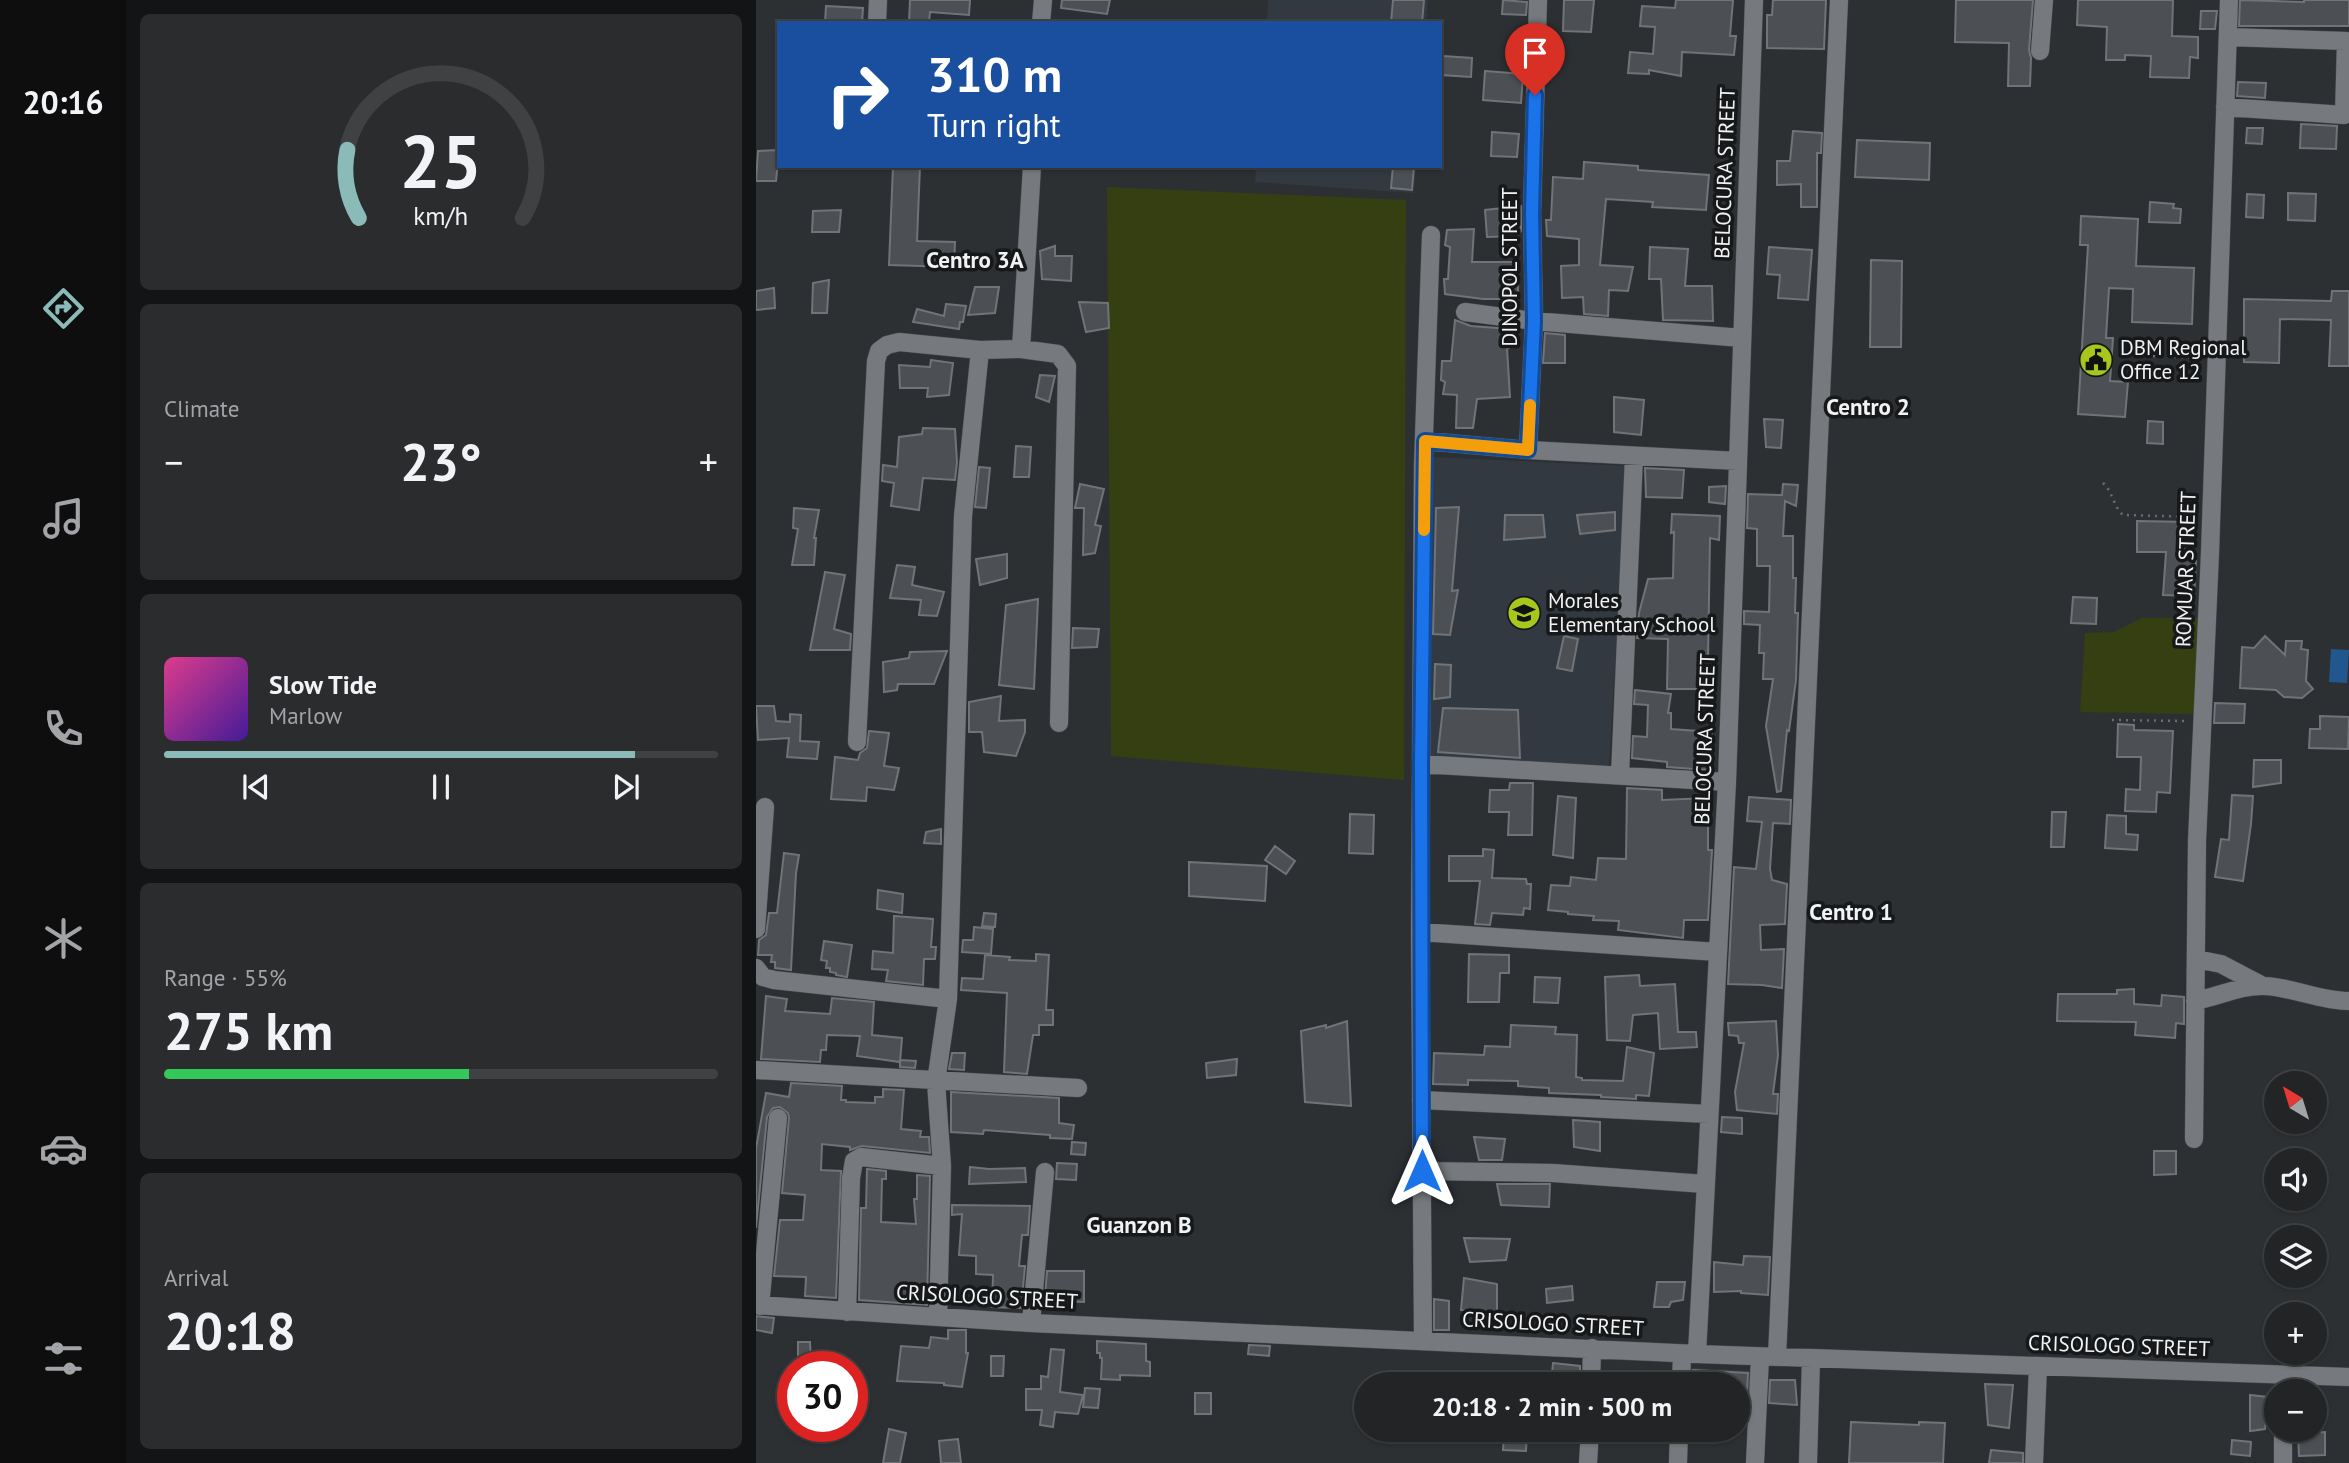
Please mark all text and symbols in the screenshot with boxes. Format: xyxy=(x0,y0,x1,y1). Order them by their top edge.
pin xyxy=(1505,23,1565,95)
icon: arrive xyxy=(1516,34,1554,72)
text: 310 m xyxy=(927,42,1062,106)
icon: right xyxy=(812,49,903,140)
text: 20:16 xyxy=(22,81,104,123)
street label: BELOCURA STREET xyxy=(1708,86,1741,259)
text: Turn right xyxy=(927,104,1061,146)
text: 25 xyxy=(400,114,482,208)
street label: DINOPOL STREET xyxy=(1496,187,1523,347)
text: km/h xyxy=(414,200,468,232)
district label: Centro 3A xyxy=(926,245,1024,274)
icon: directions xyxy=(39,284,88,333)
place label: DBM Regional Office 12 xyxy=(2120,334,2246,385)
public building icon: DBM Regional Office 12 xyxy=(2077,341,2115,379)
district label: Centro 2 xyxy=(1826,392,1910,421)
text: Climate xyxy=(164,394,239,423)
text: 23° xyxy=(400,428,482,495)
text: − xyxy=(164,437,183,486)
text: + xyxy=(699,437,718,486)
street label: ROMUAR STREET xyxy=(2169,490,2202,647)
icon: music xyxy=(39,494,88,543)
place label: Morales Elementary School xyxy=(1548,587,1715,638)
school or university icon: Morales Elementary School xyxy=(1505,594,1543,632)
street label: BELOCURA STREET xyxy=(1688,652,1721,825)
text: Slow Tide xyxy=(269,668,377,701)
text: Marlow xyxy=(269,701,342,730)
icon: phone xyxy=(39,704,88,753)
icon: previous xyxy=(237,768,275,806)
icon: pause xyxy=(422,768,460,806)
icon: next xyxy=(607,768,645,806)
district label: Centro 1 xyxy=(1809,897,1893,926)
icon: climate xyxy=(39,914,88,963)
text: Range · 55% xyxy=(164,963,287,992)
text: 275 km xyxy=(164,997,333,1064)
north arrow xyxy=(2264,1071,2328,1134)
map controls xyxy=(2264,1071,2327,1442)
icon: car xyxy=(39,1124,88,1173)
position arrow xyxy=(1385,1134,1459,1208)
button: sound xyxy=(2264,1148,2327,1211)
district label: Guanzon B xyxy=(1087,1210,1191,1239)
button: layers xyxy=(2264,1225,2327,1288)
text: Arrival xyxy=(164,1263,228,1292)
street label: CRISOLOGO STREET xyxy=(895,1278,1079,1315)
text: 20:18 xyxy=(164,1297,296,1364)
button: + xyxy=(2264,1302,2327,1365)
street label: CRISOLOGO STREET xyxy=(1461,1305,1645,1342)
street label: CRISOLOGO STREET xyxy=(2027,1329,2211,1362)
icon: filters xyxy=(39,1334,88,1383)
speed limit sign: 30 xyxy=(777,1351,868,1442)
button: − xyxy=(2264,1379,2327,1442)
text: 20:18 · 2 min · 500 m xyxy=(1432,1390,1672,1423)

